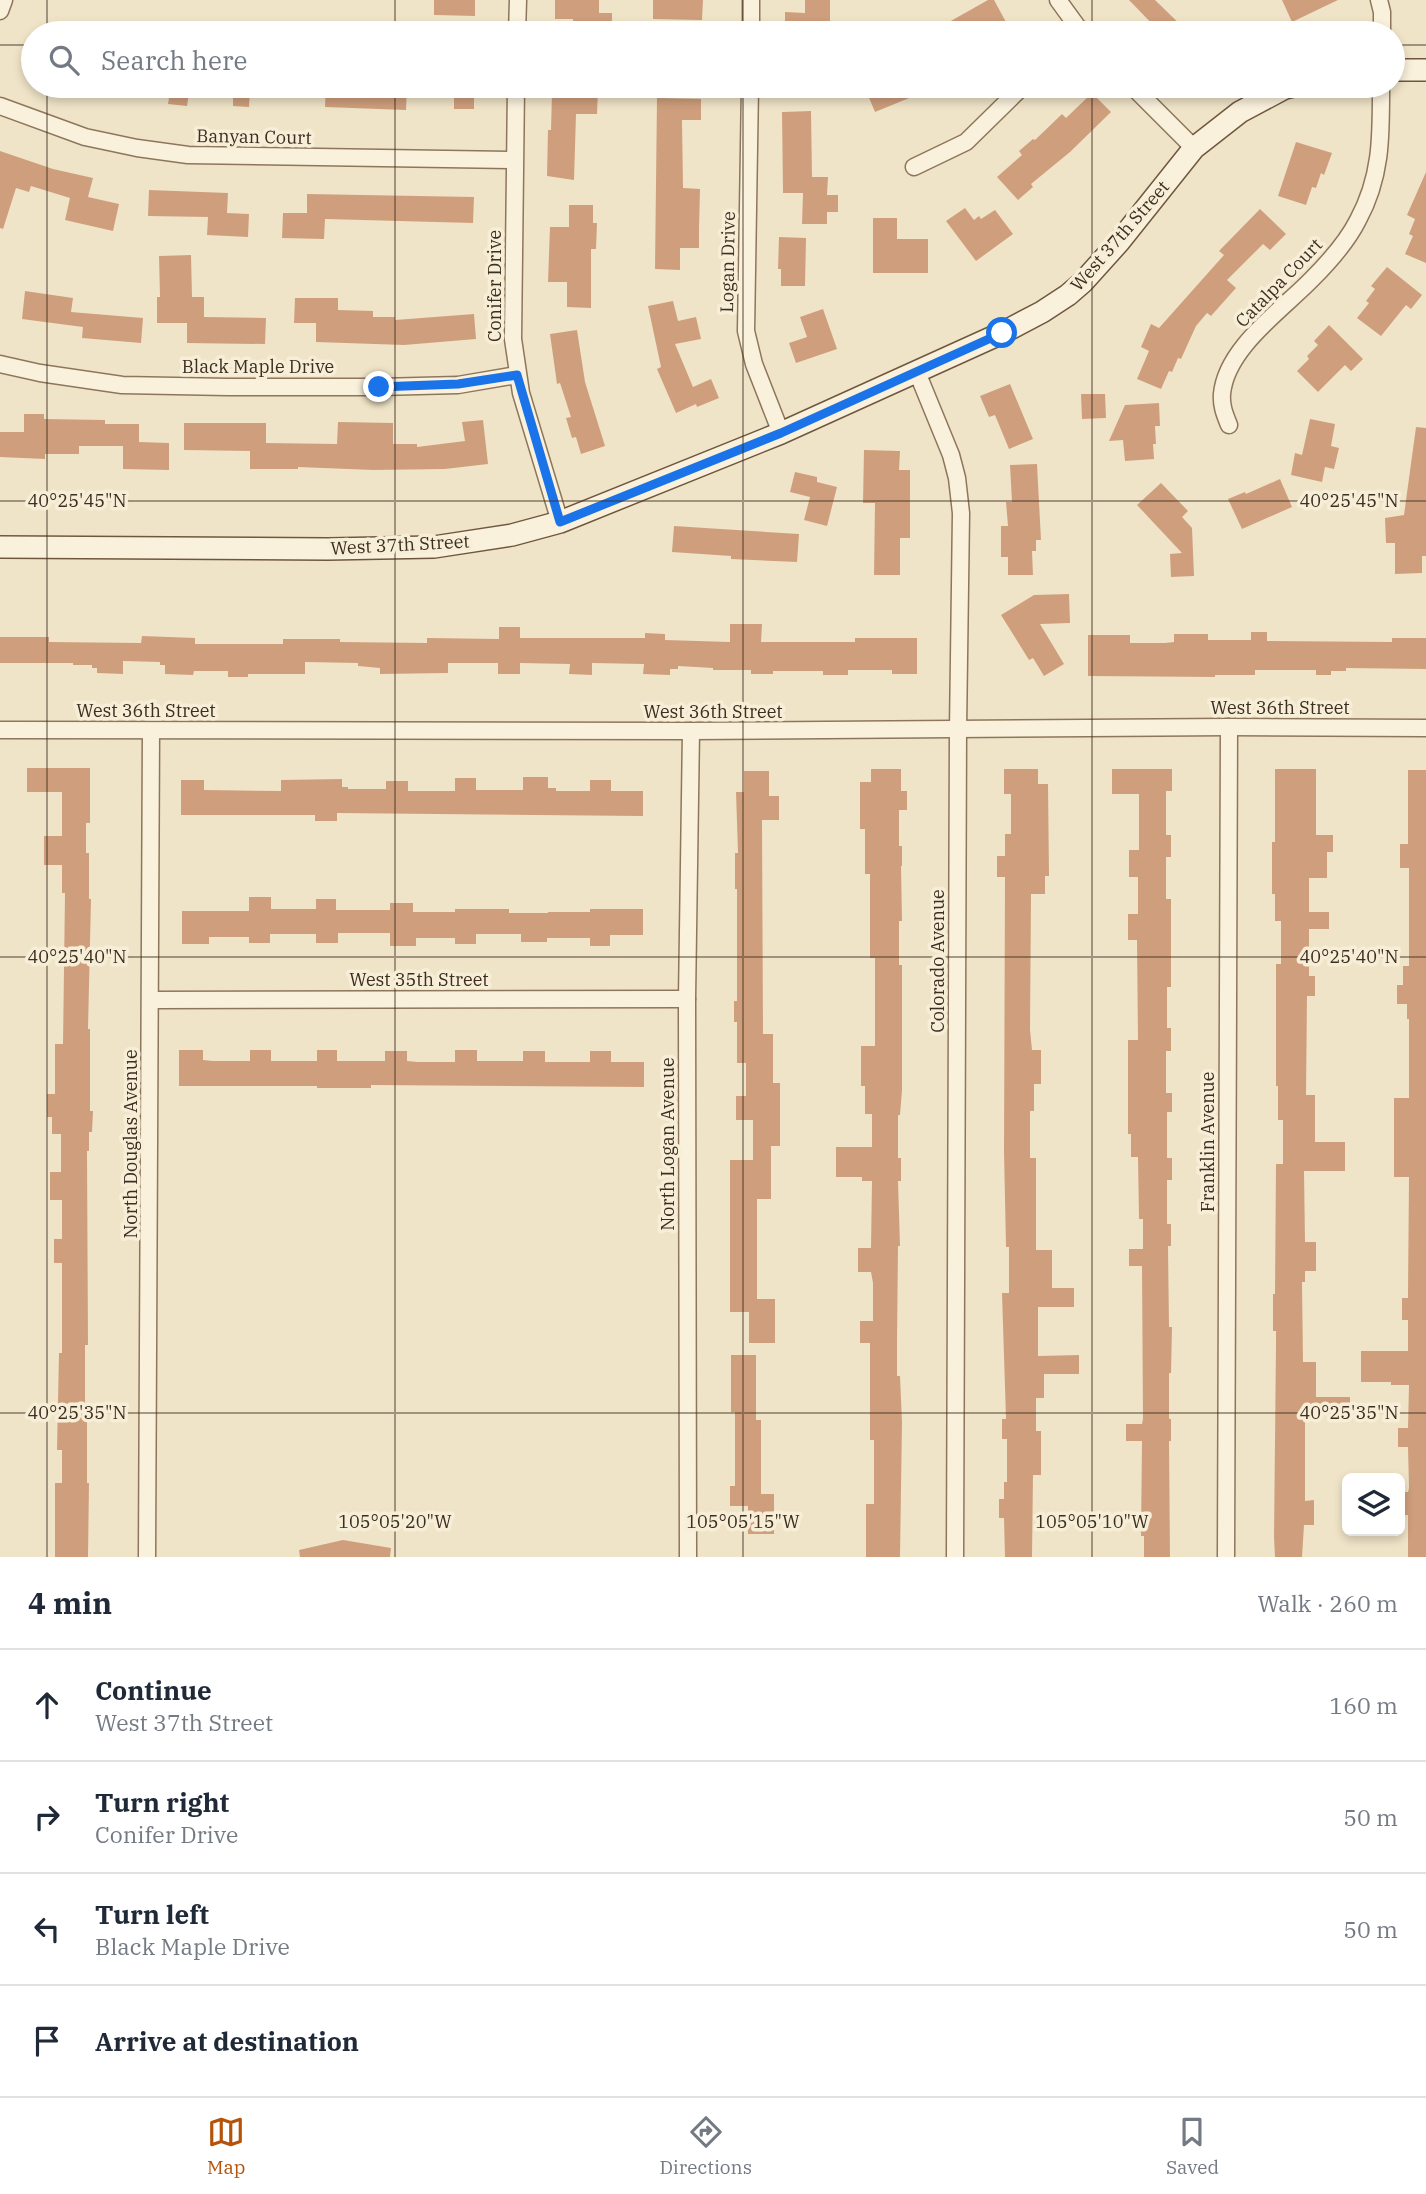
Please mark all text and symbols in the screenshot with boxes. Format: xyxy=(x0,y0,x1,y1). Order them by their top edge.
search box xyxy=(21,21,1405,98)
icon: search xyxy=(45,41,83,79)
text: Search here xyxy=(101,43,247,77)
street label: Banyan Court xyxy=(196,124,312,149)
street label: West 37th Street xyxy=(1065,176,1174,296)
street label: Logan Drive xyxy=(715,211,740,313)
street label: Conifer Drive xyxy=(483,230,506,342)
street label: Catalpa Court xyxy=(1230,233,1327,332)
route start xyxy=(986,317,1017,348)
street label: Black Maple Drive xyxy=(182,355,334,378)
route end xyxy=(363,371,394,402)
text: 40°25'45"N xyxy=(28,489,127,512)
text: 40°25'45"N xyxy=(1300,489,1399,512)
street label: West 37th Street xyxy=(330,529,470,560)
street label: West 36th Street xyxy=(1210,696,1350,719)
street label: West 36th Street xyxy=(76,699,216,722)
street label: West 36th Street xyxy=(643,700,783,723)
street label: Colorado Avenue xyxy=(926,889,949,1033)
text: 40°25'40"N xyxy=(28,945,127,968)
text: 40°25'40"N xyxy=(1300,945,1399,968)
street label: West 35th Street xyxy=(349,968,489,991)
street label: North Douglas Avenue xyxy=(119,1049,142,1239)
street label: North Logan Avenue xyxy=(656,1057,679,1231)
street label: Franklin Avenue xyxy=(1196,1072,1219,1212)
text: 40°25'35"N xyxy=(28,1401,127,1424)
text: 40°25'35"N xyxy=(1300,1401,1399,1424)
map controls xyxy=(1342,1473,1405,1536)
button: layers xyxy=(1342,1473,1405,1536)
text: 105°05'20"W xyxy=(338,1510,452,1533)
text: 105°05'15"W xyxy=(686,1510,800,1533)
text: 105°05'10"W xyxy=(1035,1510,1149,1533)
text: 4 min xyxy=(28,1583,112,1622)
text: Walk · 260 m xyxy=(1257,1588,1398,1618)
text: Continue xyxy=(95,1673,212,1707)
icon: ahead xyxy=(28,1686,66,1724)
text: 160 m xyxy=(1329,1690,1398,1720)
text: West 37th Street xyxy=(95,1707,273,1737)
text: Turn right xyxy=(95,1785,229,1819)
icon: right xyxy=(28,1798,66,1836)
text: 50 m xyxy=(1343,1802,1398,1832)
text: Conifer Drive xyxy=(95,1819,238,1849)
text: Turn left xyxy=(95,1897,209,1931)
icon: left xyxy=(28,1910,66,1948)
text: 50 m xyxy=(1343,1914,1398,1944)
text: Black Maple Drive xyxy=(95,1931,290,1961)
icon: arrive xyxy=(28,2022,66,2060)
text: Arrive at destination xyxy=(95,2024,359,2058)
tab: Map xyxy=(207,2113,246,2179)
tab: Directions xyxy=(659,2113,752,2179)
tab: Saved xyxy=(1166,2113,1219,2179)

